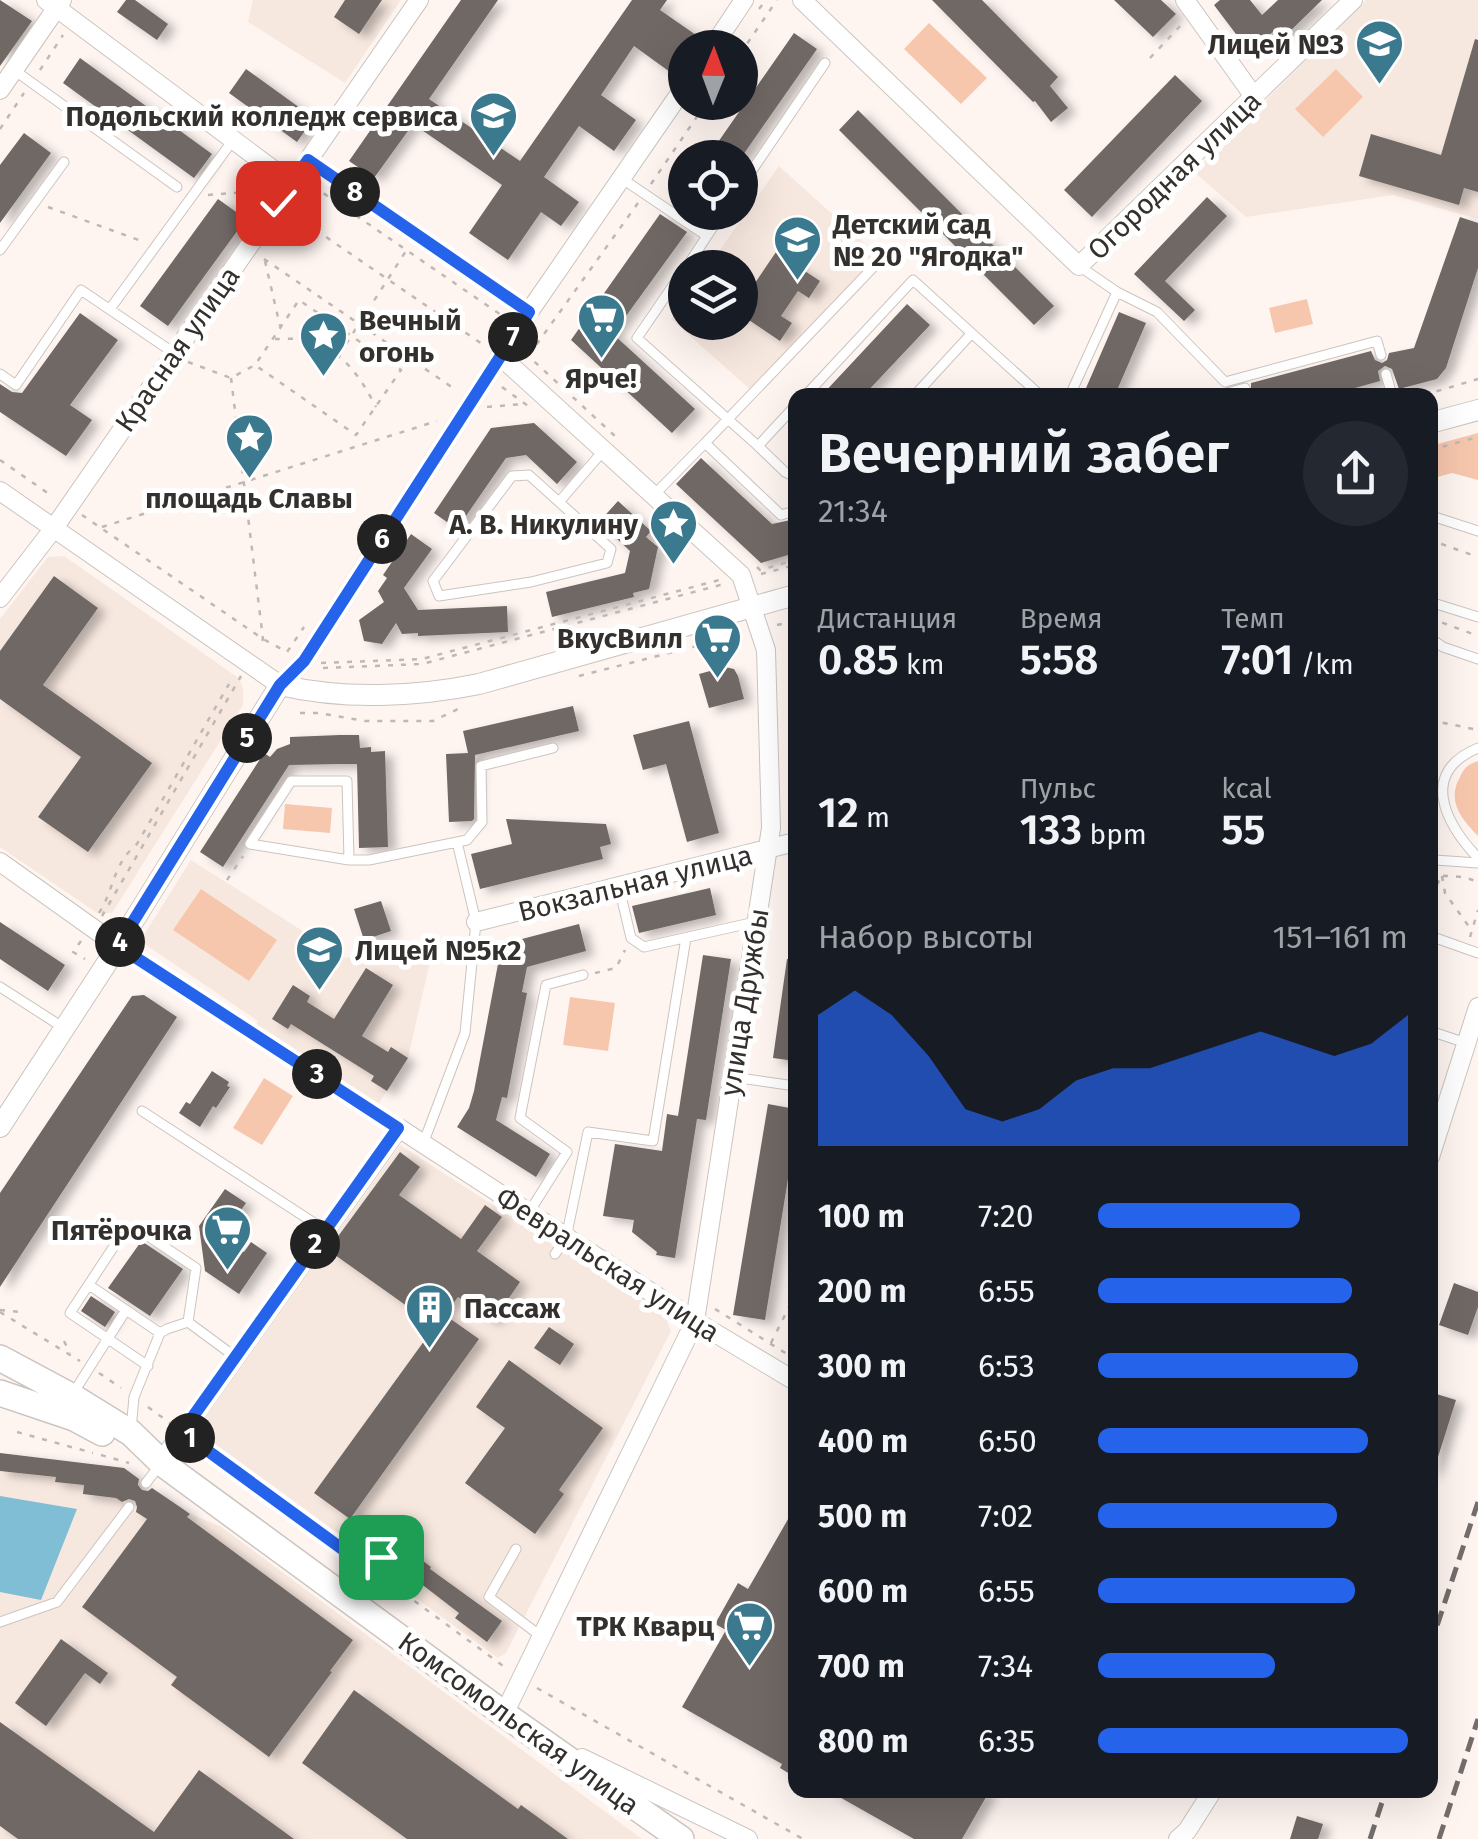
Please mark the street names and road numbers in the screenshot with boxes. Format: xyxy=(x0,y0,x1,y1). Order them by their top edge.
street label: Огородная улица xyxy=(1081,84,1268,266)
street label: Красная улица xyxy=(108,260,247,438)
street label: Вокзальная улица xyxy=(515,838,756,929)
street label: улица Дружбы xyxy=(713,906,776,1098)
street label: Февральская улица xyxy=(490,1180,726,1349)
street label: Комсомольская улица xyxy=(392,1625,645,1822)

